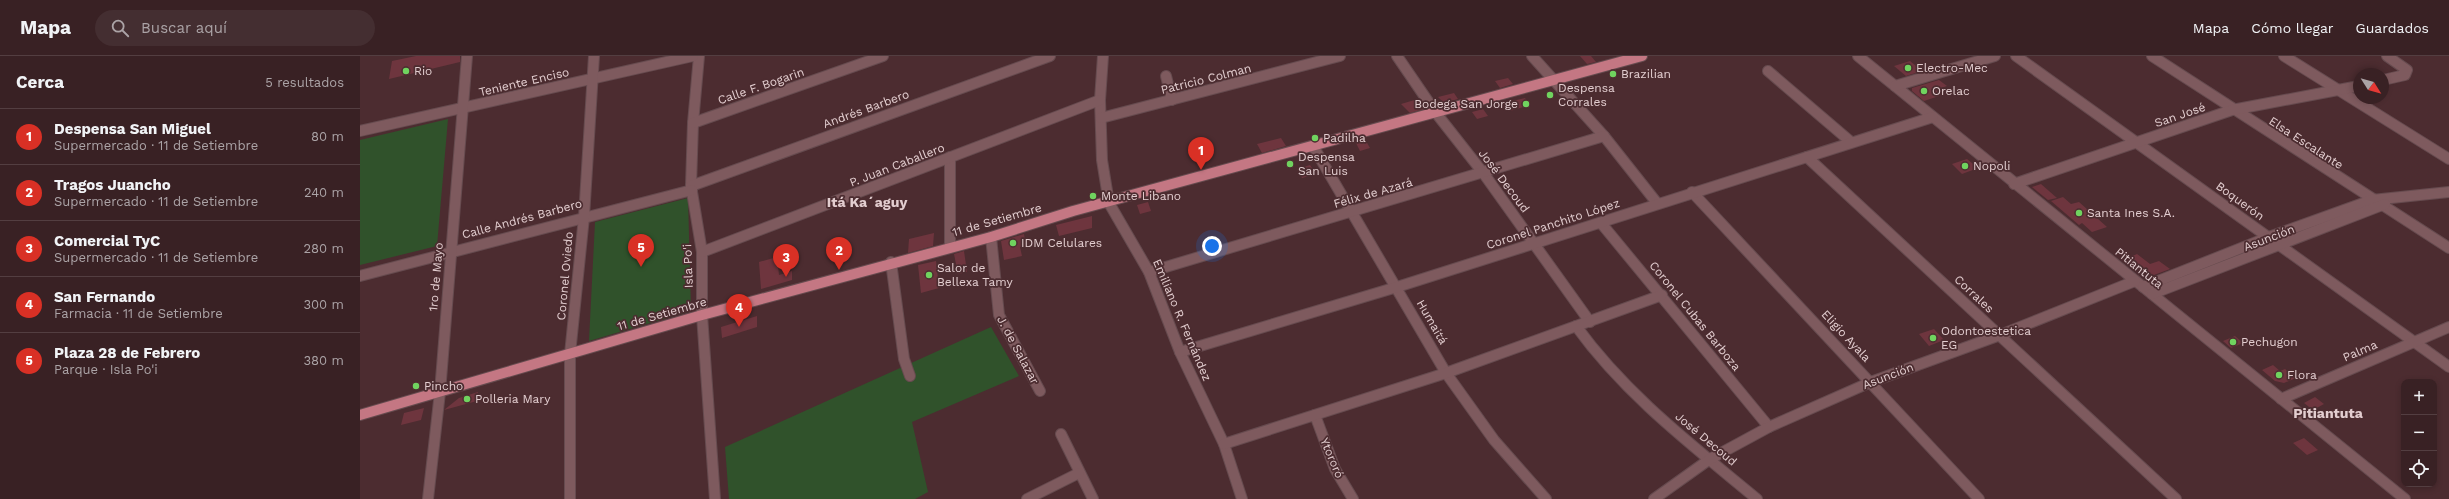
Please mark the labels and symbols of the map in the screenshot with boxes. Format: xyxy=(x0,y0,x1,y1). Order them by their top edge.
street label: Patricio Colman xyxy=(1159,61,1253,97)
place label: Electro-Mec xyxy=(1916,61,1988,75)
marker: Electro-Mec xyxy=(1903,63,1913,73)
place label: Rio xyxy=(414,64,432,78)
street label: Teniente Enciso xyxy=(477,65,571,99)
street label: Calle F. Bogarin xyxy=(716,65,806,107)
marker: Rio xyxy=(401,66,411,76)
place label: Brazilian xyxy=(1621,67,1671,81)
north arrow xyxy=(2353,68,2389,104)
marker: Brazilian xyxy=(1608,69,1618,79)
place label: Despensa Corrales xyxy=(1558,81,1615,109)
place label: Orelac xyxy=(1932,84,1970,98)
marker: Orelac xyxy=(1919,86,1929,96)
street label: Andrés Barbero xyxy=(821,87,911,131)
marker: Despensa Corrales xyxy=(1545,90,1555,100)
place label: Bodega San Jorge xyxy=(1414,97,1518,111)
marker: Bodega San Jorge xyxy=(1521,99,1531,109)
street label: San José xyxy=(2153,100,2207,130)
street label: Elsa Escalante xyxy=(2266,114,2346,172)
place label: Padilha xyxy=(1323,131,1366,145)
marker: Padilha xyxy=(1310,133,1320,143)
pin: 1 xyxy=(1188,137,1214,170)
street label: P. Juan Caballero xyxy=(847,140,947,190)
street label: José Decoud xyxy=(1476,147,1532,215)
place label: Despensa San Luis xyxy=(1298,150,1355,178)
marker: Despensa San Luis xyxy=(1285,159,1295,169)
place label: Nopoli xyxy=(1973,159,2011,173)
marker: Nopoli xyxy=(1960,161,1970,171)
street label: Félix de Azará xyxy=(1332,175,1414,211)
street label: Boquerón xyxy=(2213,179,2267,223)
place label: Monte Libano xyxy=(1101,189,1181,203)
marker: Monte Libano xyxy=(1088,191,1098,201)
district label: Itá Ka´aguy xyxy=(827,194,907,210)
street label: Calle Andrés Barbero xyxy=(460,196,584,242)
street label: Coronel Panchito López xyxy=(1485,196,1621,252)
street label: 11 de Setiembre xyxy=(951,201,1043,239)
place label: Santa Ines S.A. xyxy=(2087,206,2175,220)
marker: Santa Ines S.A. xyxy=(2074,208,2084,218)
street label: Asunción xyxy=(2241,222,2297,254)
street label: Coronel Oviedo xyxy=(554,231,576,321)
pin: 5 xyxy=(628,234,654,267)
place label: IDM Celulares xyxy=(1021,236,1102,250)
your location xyxy=(1202,236,1222,256)
pin: 2 xyxy=(826,237,852,270)
marker: IDM Celulares xyxy=(1008,238,1018,248)
street label: 1ro de Mayo xyxy=(426,242,446,312)
street label: Isla Po'i xyxy=(680,244,696,288)
pin: 3 xyxy=(773,244,799,277)
street label: Pitiantuta xyxy=(2112,245,2166,292)
street label: Emiliano R. Fernández xyxy=(1150,257,1214,383)
street label: Coronel Cubas Barboza xyxy=(1647,258,1744,374)
place label: Salor de Bellexa Tamy xyxy=(937,261,1013,289)
marker: Salor de Bellexa Tamy xyxy=(924,270,934,280)
street label: Corrales xyxy=(1951,272,1997,316)
pin: 4 xyxy=(726,294,752,327)
street label: 11 de Setiembre xyxy=(616,295,708,333)
street label: Humaitá xyxy=(1414,297,1451,347)
street label: Eligio Ayala xyxy=(1819,307,1874,365)
street label: J. de Salazar xyxy=(994,313,1042,387)
place label: Odontoestetica EG xyxy=(1941,324,2031,352)
marker: Odontoestetica EG xyxy=(1928,333,1938,343)
place label: Pechugon xyxy=(2241,335,2298,349)
marker: Pechugon xyxy=(2228,337,2238,347)
street label: Palma xyxy=(2341,337,2379,364)
street label: Asunción xyxy=(1860,360,1916,392)
place label: Flora xyxy=(2287,368,2317,382)
marker: Flora xyxy=(2274,370,2284,380)
place label: Pincho xyxy=(424,379,463,393)
marker: Pincho xyxy=(411,381,421,391)
place label: Polleria Mary xyxy=(475,392,551,406)
marker: Polleria Mary xyxy=(462,394,472,404)
district label: Pitiantuta xyxy=(2293,405,2364,421)
street label: José Decoud xyxy=(1673,409,1739,469)
street label: Ytororó xyxy=(1317,436,1347,480)

